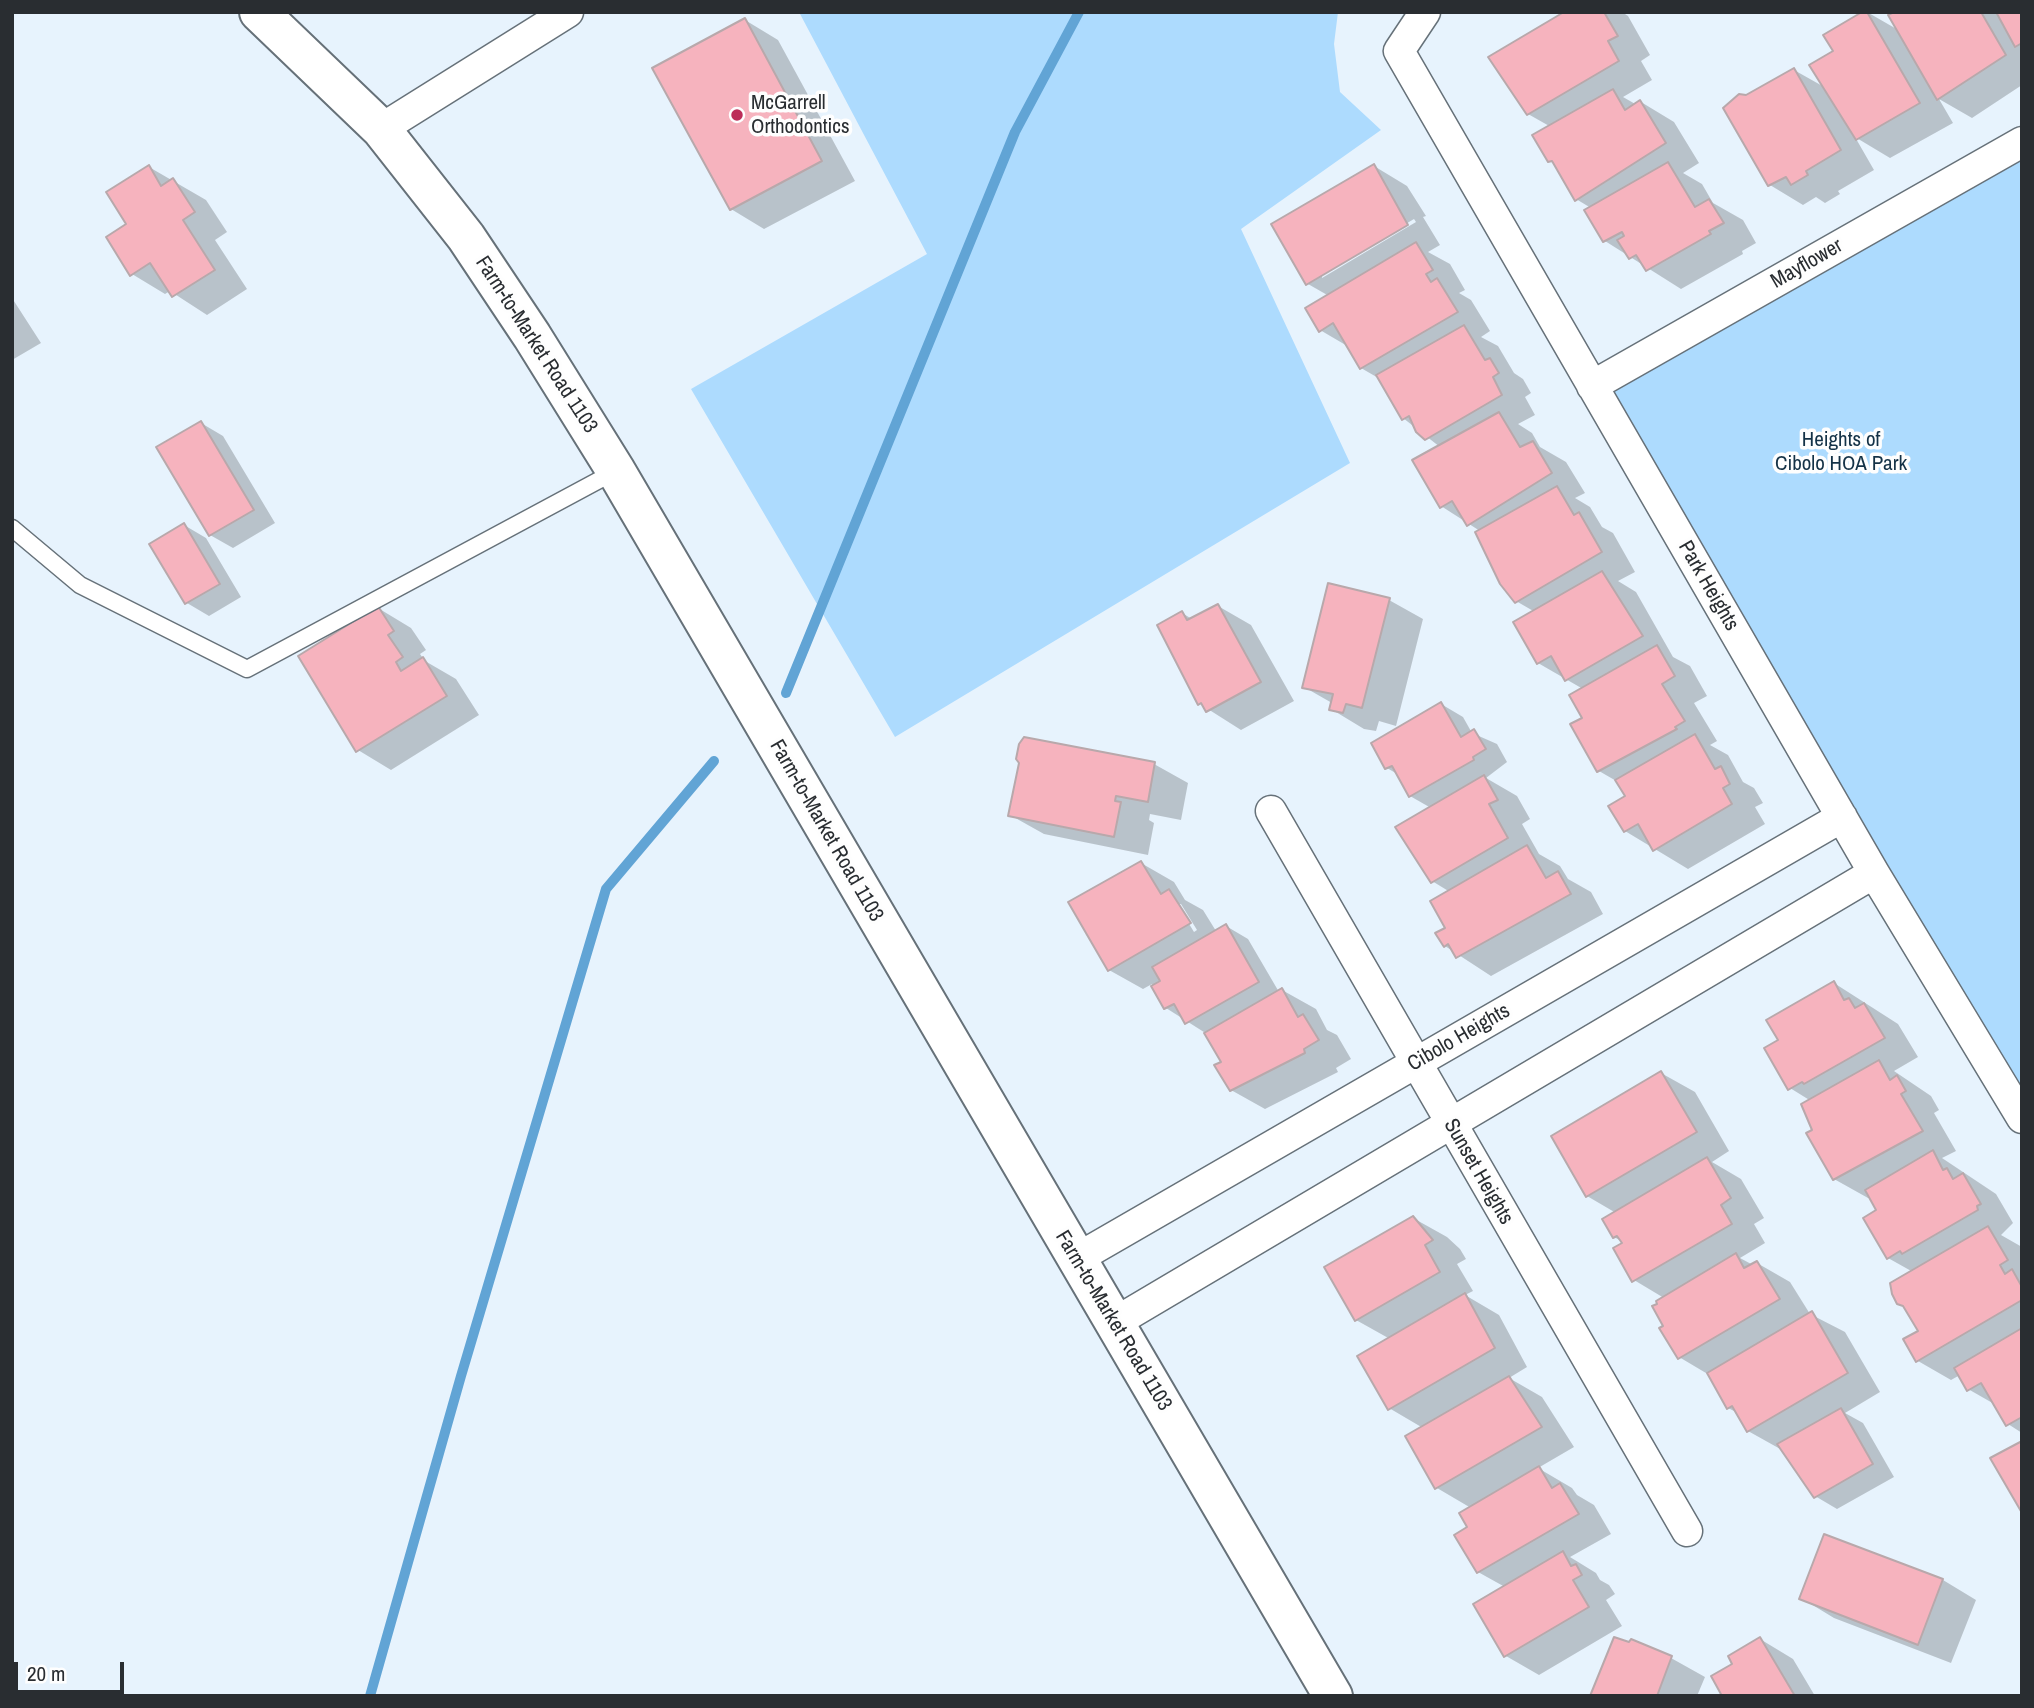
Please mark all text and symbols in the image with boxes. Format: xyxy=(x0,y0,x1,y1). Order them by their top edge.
place label: McGarrell Orthodontics xyxy=(751,90,850,140)
marker: McGarrell Orthodontics xyxy=(729,107,745,123)
street label: Mayflower xyxy=(1767,233,1847,295)
street label: Farm-to-Market Road 1103 xyxy=(469,252,603,438)
park label: Heights of Cibolo HOA Park xyxy=(1775,427,1907,477)
street label: Park Heights xyxy=(1672,537,1744,635)
street label: Farm-to-Market Road 1103 xyxy=(764,736,888,926)
street label: Cibolo Heights xyxy=(1403,999,1515,1077)
street label: Sunset Heights xyxy=(1438,1115,1518,1229)
street label: Farm-to-Market Road 1103 xyxy=(1049,1226,1177,1416)
scale bar xyxy=(18,1648,128,1692)
text: 20 m xyxy=(27,1659,65,1688)

